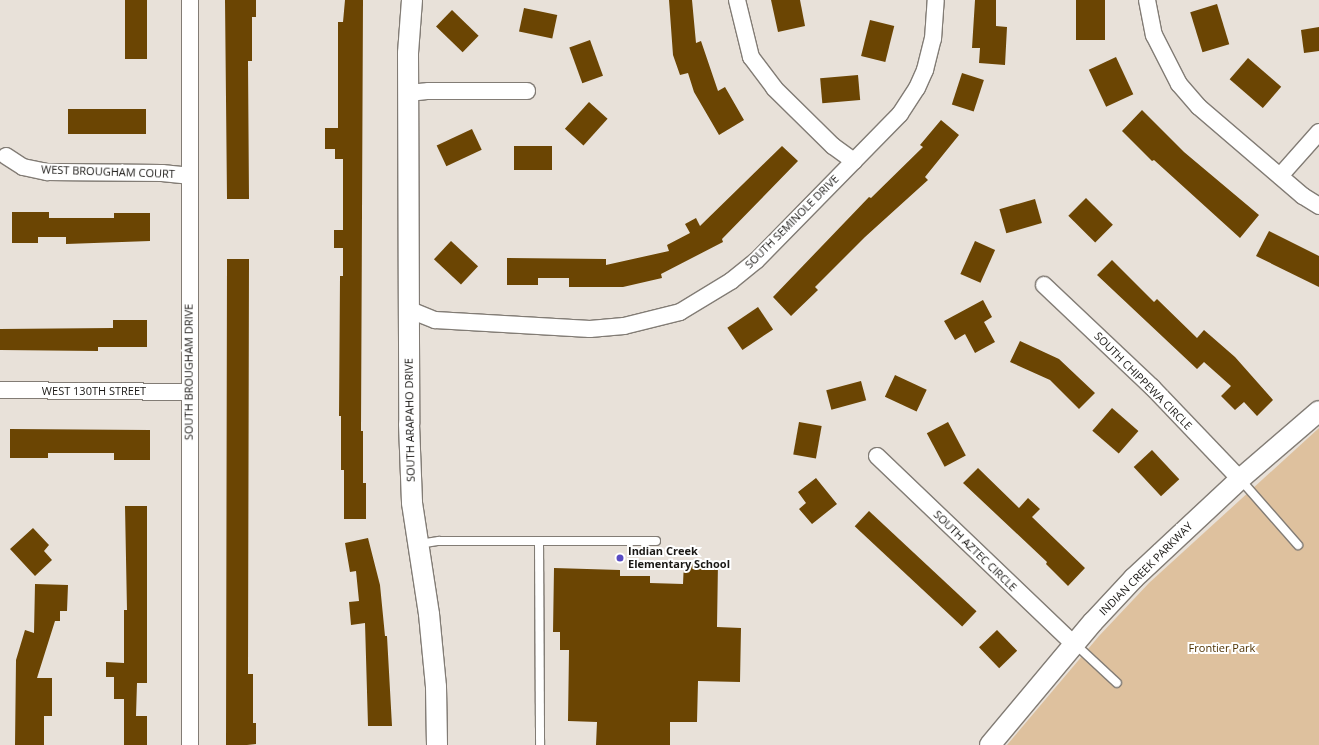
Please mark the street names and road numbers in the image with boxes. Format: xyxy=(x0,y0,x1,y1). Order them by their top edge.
street label: WEST BROUGHAM COURT xyxy=(41,163,175,181)
street label: SOUTH SEMINOLE DRIVE xyxy=(743,173,841,271)
street label: SOUTH BROUGHAM DRIVE xyxy=(182,304,196,440)
street label: SOUTH CHIPPEWA CIRCLE xyxy=(1091,329,1195,433)
street label: SOUTH ARAPAHO DRIVE xyxy=(402,358,418,482)
street label: WEST 130TH STREET xyxy=(42,384,146,398)
street label: SOUTH AZTEC CIRCLE xyxy=(931,508,1019,594)
street label: INDIAN CREEK PARKWAY xyxy=(1097,520,1195,618)

